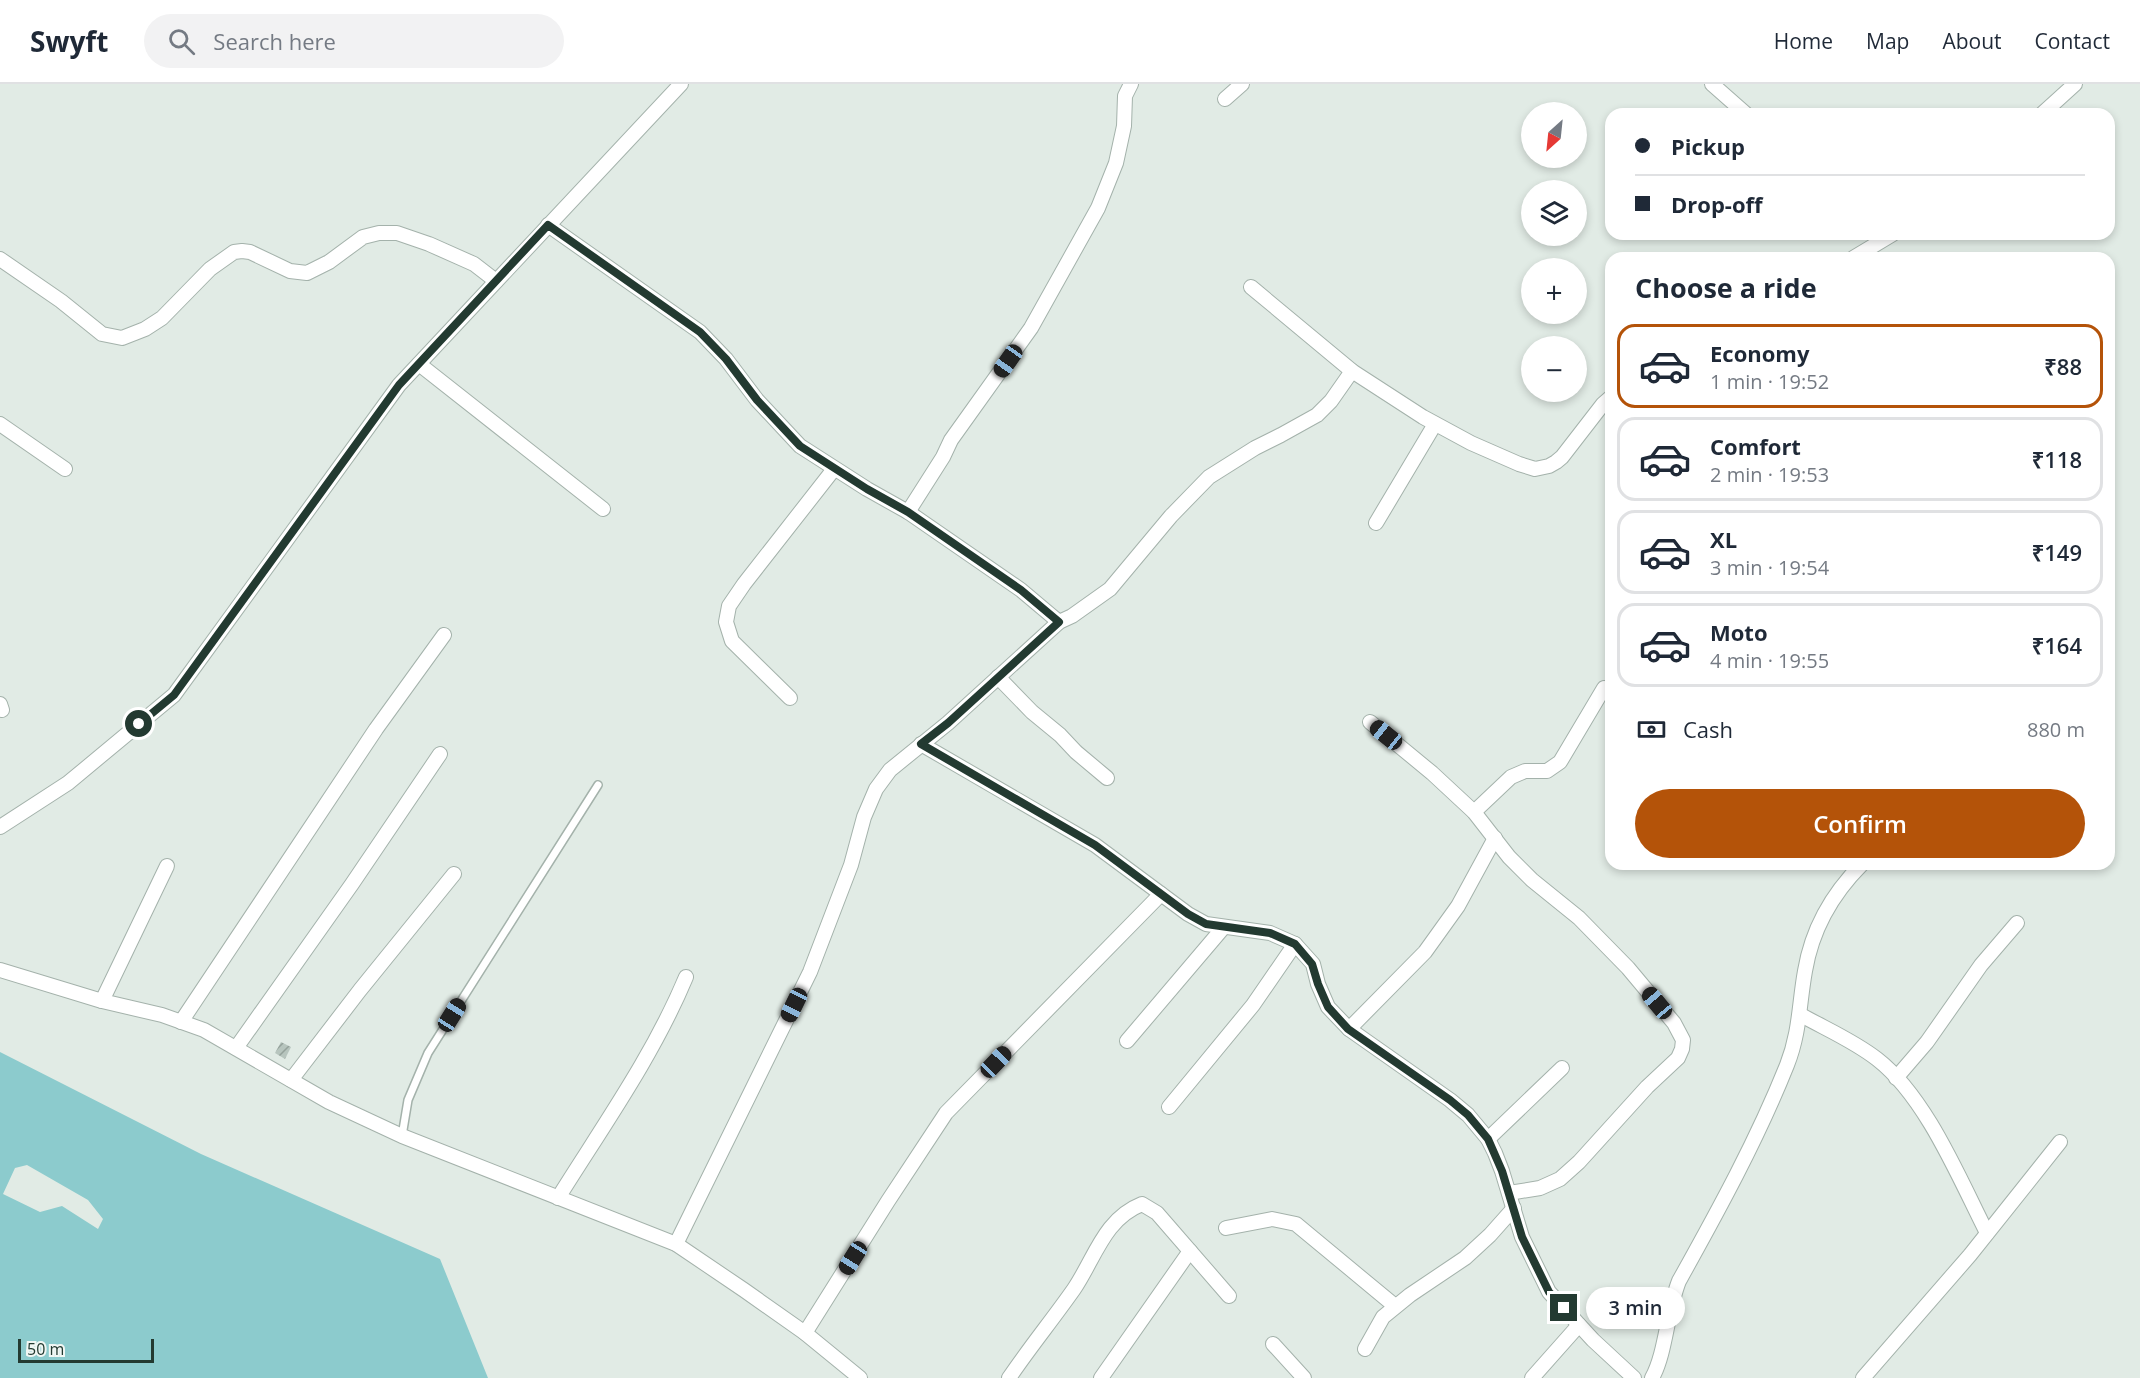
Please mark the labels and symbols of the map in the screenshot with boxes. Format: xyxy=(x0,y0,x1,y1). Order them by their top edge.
north arrow xyxy=(1521,102,1587,168)
car xyxy=(990,341,1026,381)
route start xyxy=(125,710,152,737)
car xyxy=(1366,717,1406,753)
car xyxy=(1639,983,1675,1023)
car xyxy=(778,985,810,1025)
car xyxy=(435,995,469,1035)
car xyxy=(977,1043,1015,1081)
car xyxy=(836,1238,870,1278)
callout: 3 min xyxy=(1585,1287,1684,1329)
route end xyxy=(1550,1294,1577,1321)
scale bar xyxy=(18,1336,154,1364)

